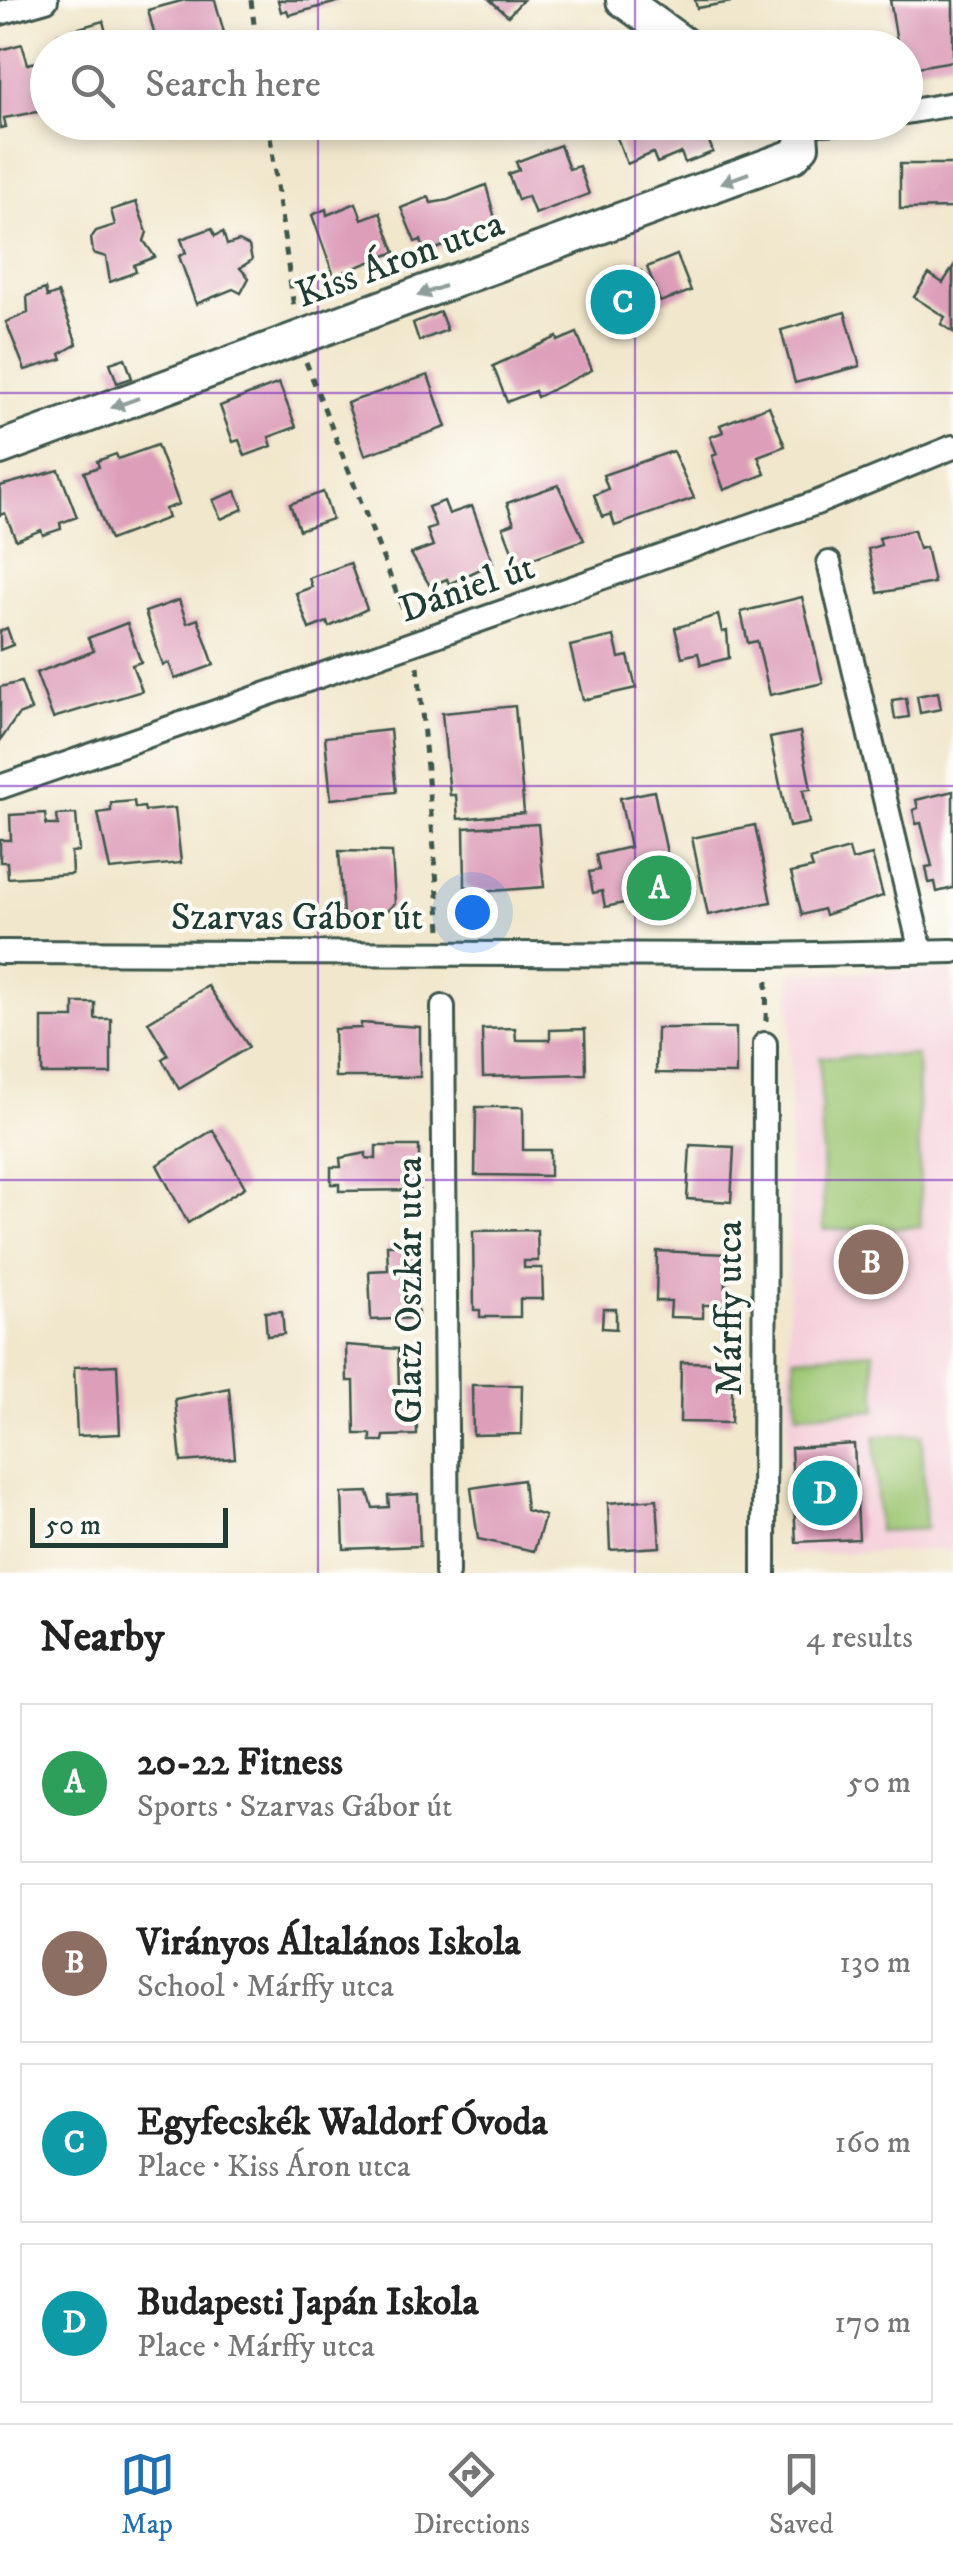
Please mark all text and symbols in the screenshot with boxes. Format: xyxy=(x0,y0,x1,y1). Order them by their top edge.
search box xyxy=(30,30,923,140)
icon: search xyxy=(65,58,120,113)
text: Search here xyxy=(145,61,321,109)
one-way arrow xyxy=(720,171,750,186)
street label: Kiss Áron utca xyxy=(289,200,511,320)
pin: C xyxy=(590,264,656,340)
one-way arrow xyxy=(415,284,445,300)
one-way arrow xyxy=(110,396,140,411)
street label: Dániel út xyxy=(393,544,541,634)
pin: A xyxy=(626,850,692,926)
your location xyxy=(447,887,498,938)
street label: Szarvas Gábor út xyxy=(171,894,423,942)
street label: Glatz Oszkár utca xyxy=(386,1156,434,1424)
street label: Márffy utca xyxy=(706,1220,754,1396)
pin: B xyxy=(838,1224,904,1300)
pin: D xyxy=(792,1456,858,1530)
scale bar xyxy=(30,1503,228,1548)
text: 50 m xyxy=(45,1508,101,1543)
text: Nearby xyxy=(40,1612,164,1664)
text: 4 results xyxy=(806,1618,913,1658)
text: 20-22 Fitness xyxy=(137,1739,343,1787)
text: A xyxy=(64,1763,85,1803)
text: 50 m xyxy=(847,1763,911,1803)
text: Sports · Szarvas Gábor út xyxy=(137,1787,452,1827)
text: Virányos Általános Iskola xyxy=(137,1919,521,1967)
text: B xyxy=(64,1943,85,1983)
text: 130 m xyxy=(839,1943,911,1983)
text: School · Márffy utca xyxy=(137,1967,394,2007)
text: Egyfecskék Waldorf Óvoda xyxy=(137,2099,548,2147)
text: C xyxy=(64,2123,85,2163)
text: 160 m xyxy=(835,2123,911,2163)
text: Place · Kiss Áron utca xyxy=(137,2147,411,2187)
text: Budapesti Japán Iskola xyxy=(137,2279,479,2327)
text: D xyxy=(63,2303,86,2343)
text: 170 m xyxy=(834,2303,911,2343)
text: Place · Márffy utca xyxy=(137,2327,375,2367)
tab: Map xyxy=(120,2447,175,2542)
tab: Directions xyxy=(414,2447,530,2542)
tab: Saved xyxy=(769,2447,833,2542)

